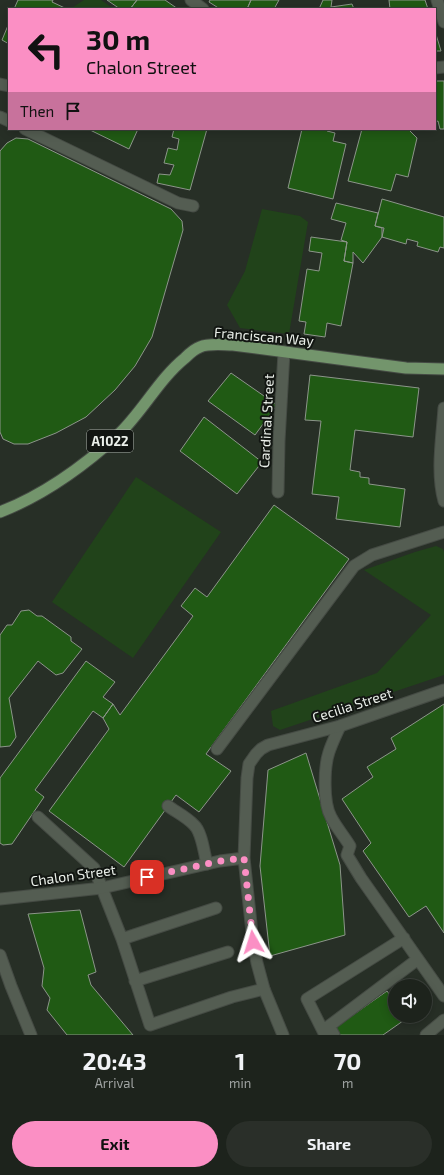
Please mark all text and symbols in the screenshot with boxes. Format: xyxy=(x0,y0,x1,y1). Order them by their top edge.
text: 30 m xyxy=(86,22,150,56)
icon: left xyxy=(20,24,72,76)
text: Chalon Street xyxy=(86,56,197,78)
icon: arrive xyxy=(62,100,84,122)
text: Then xyxy=(20,102,54,120)
street label: Franciscan Way xyxy=(213,323,315,349)
street label: Cardinal Street xyxy=(255,373,277,469)
road number: A1022 xyxy=(87,430,133,452)
street label: Cecilia Street xyxy=(310,684,394,726)
pin xyxy=(130,860,164,894)
street label: Chalon Street xyxy=(29,861,117,889)
icon: arrive xyxy=(136,866,158,888)
position arrow xyxy=(232,921,274,963)
map controls xyxy=(388,979,432,1023)
button: sound xyxy=(388,979,432,1023)
text: 20:43 xyxy=(82,1046,147,1075)
text: 1 xyxy=(235,1046,245,1075)
text: 70 xyxy=(334,1046,362,1075)
text: Arrival xyxy=(95,1075,134,1091)
text: min xyxy=(229,1075,251,1091)
text: m xyxy=(342,1075,353,1091)
button: Exit xyxy=(12,1121,218,1167)
button: Share xyxy=(226,1121,432,1167)

